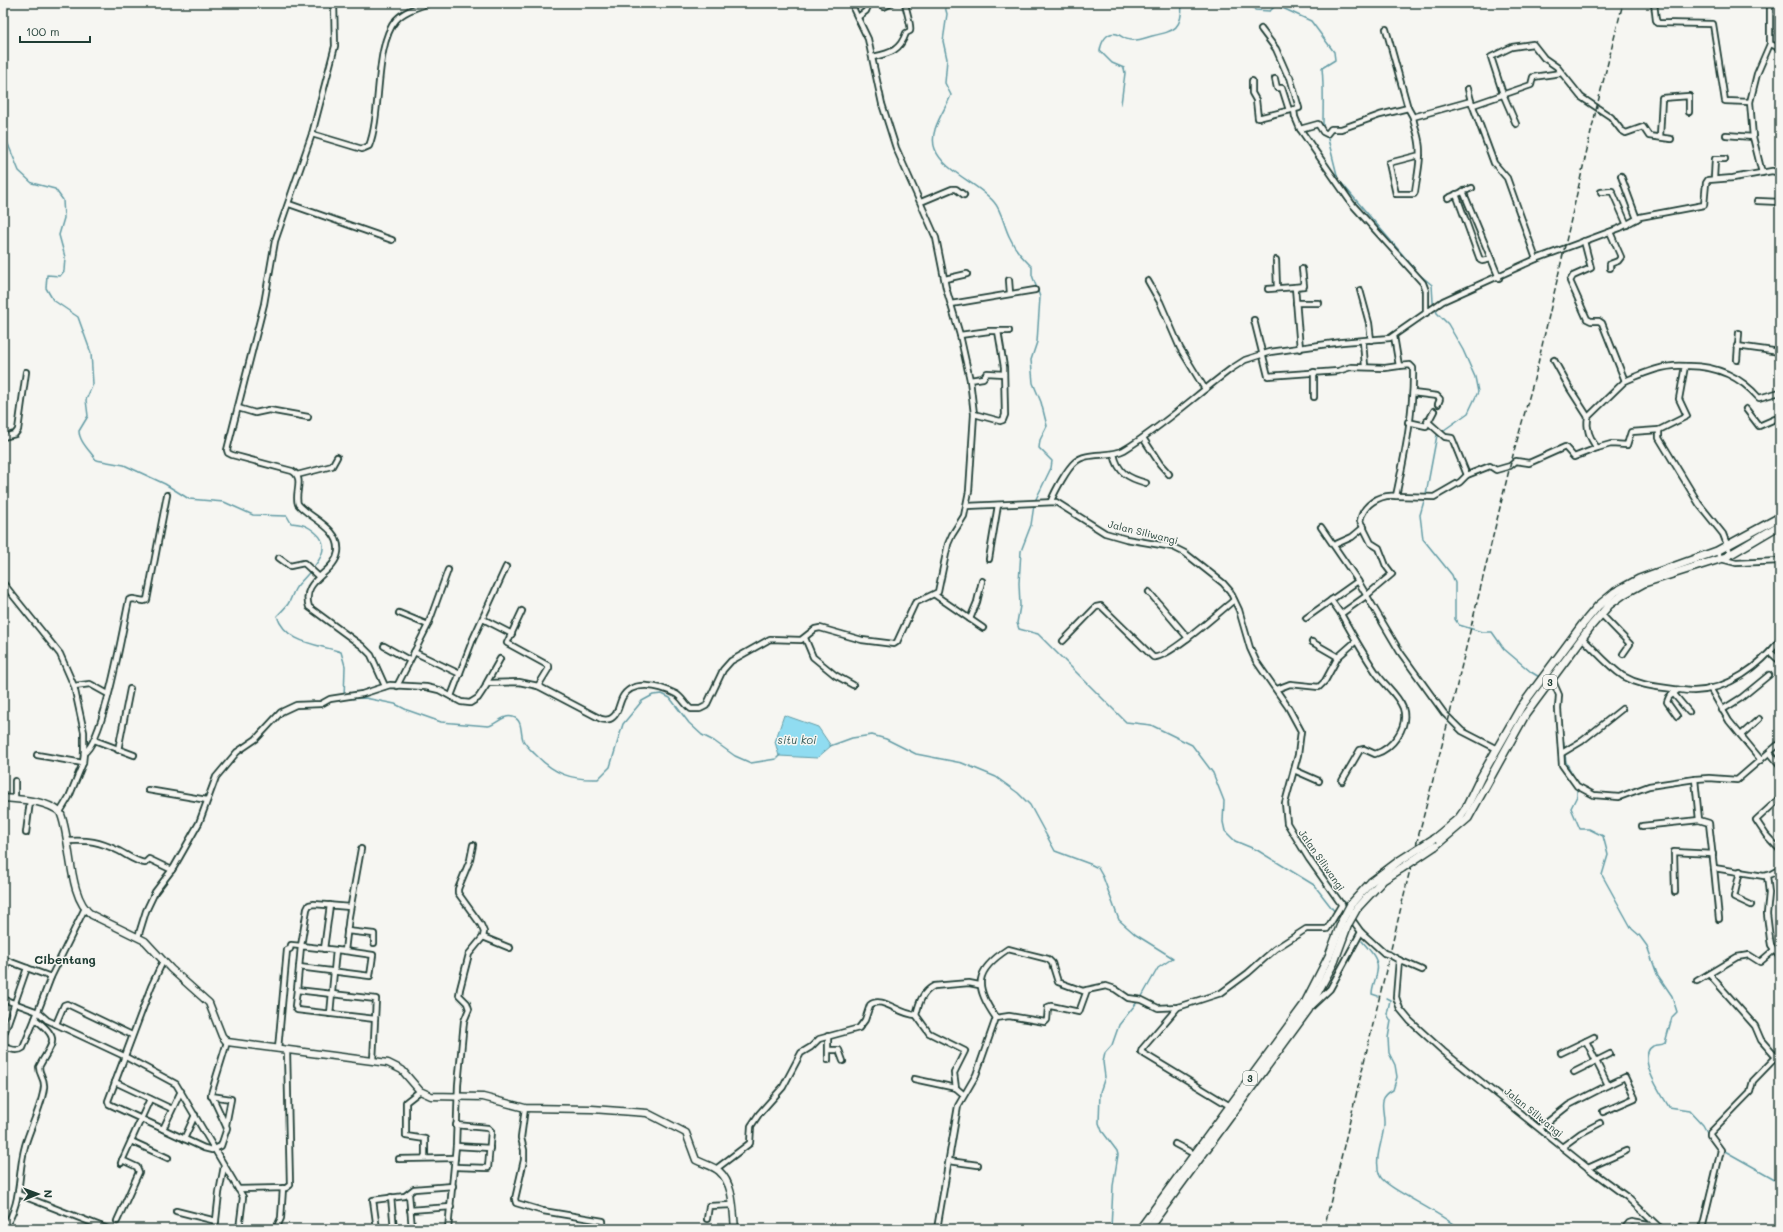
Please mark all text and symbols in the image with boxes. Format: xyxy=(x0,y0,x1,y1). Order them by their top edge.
scale bar xyxy=(20,18,90,44)
text: 100 m xyxy=(26,23,60,39)
street label: Jalan Siliwangi xyxy=(1106,517,1180,547)
road number: 3 xyxy=(1543,675,1557,689)
water label: situ koi xyxy=(778,732,817,747)
street label: Jalan Siliwangi xyxy=(1296,827,1348,893)
district label: Cibentang xyxy=(34,951,96,967)
road number: 3 xyxy=(1243,1071,1257,1085)
street label: Jalan Siliwangi xyxy=(1502,1084,1566,1140)
north arrow xyxy=(18,1174,58,1214)
text: N xyxy=(41,1190,56,1198)

